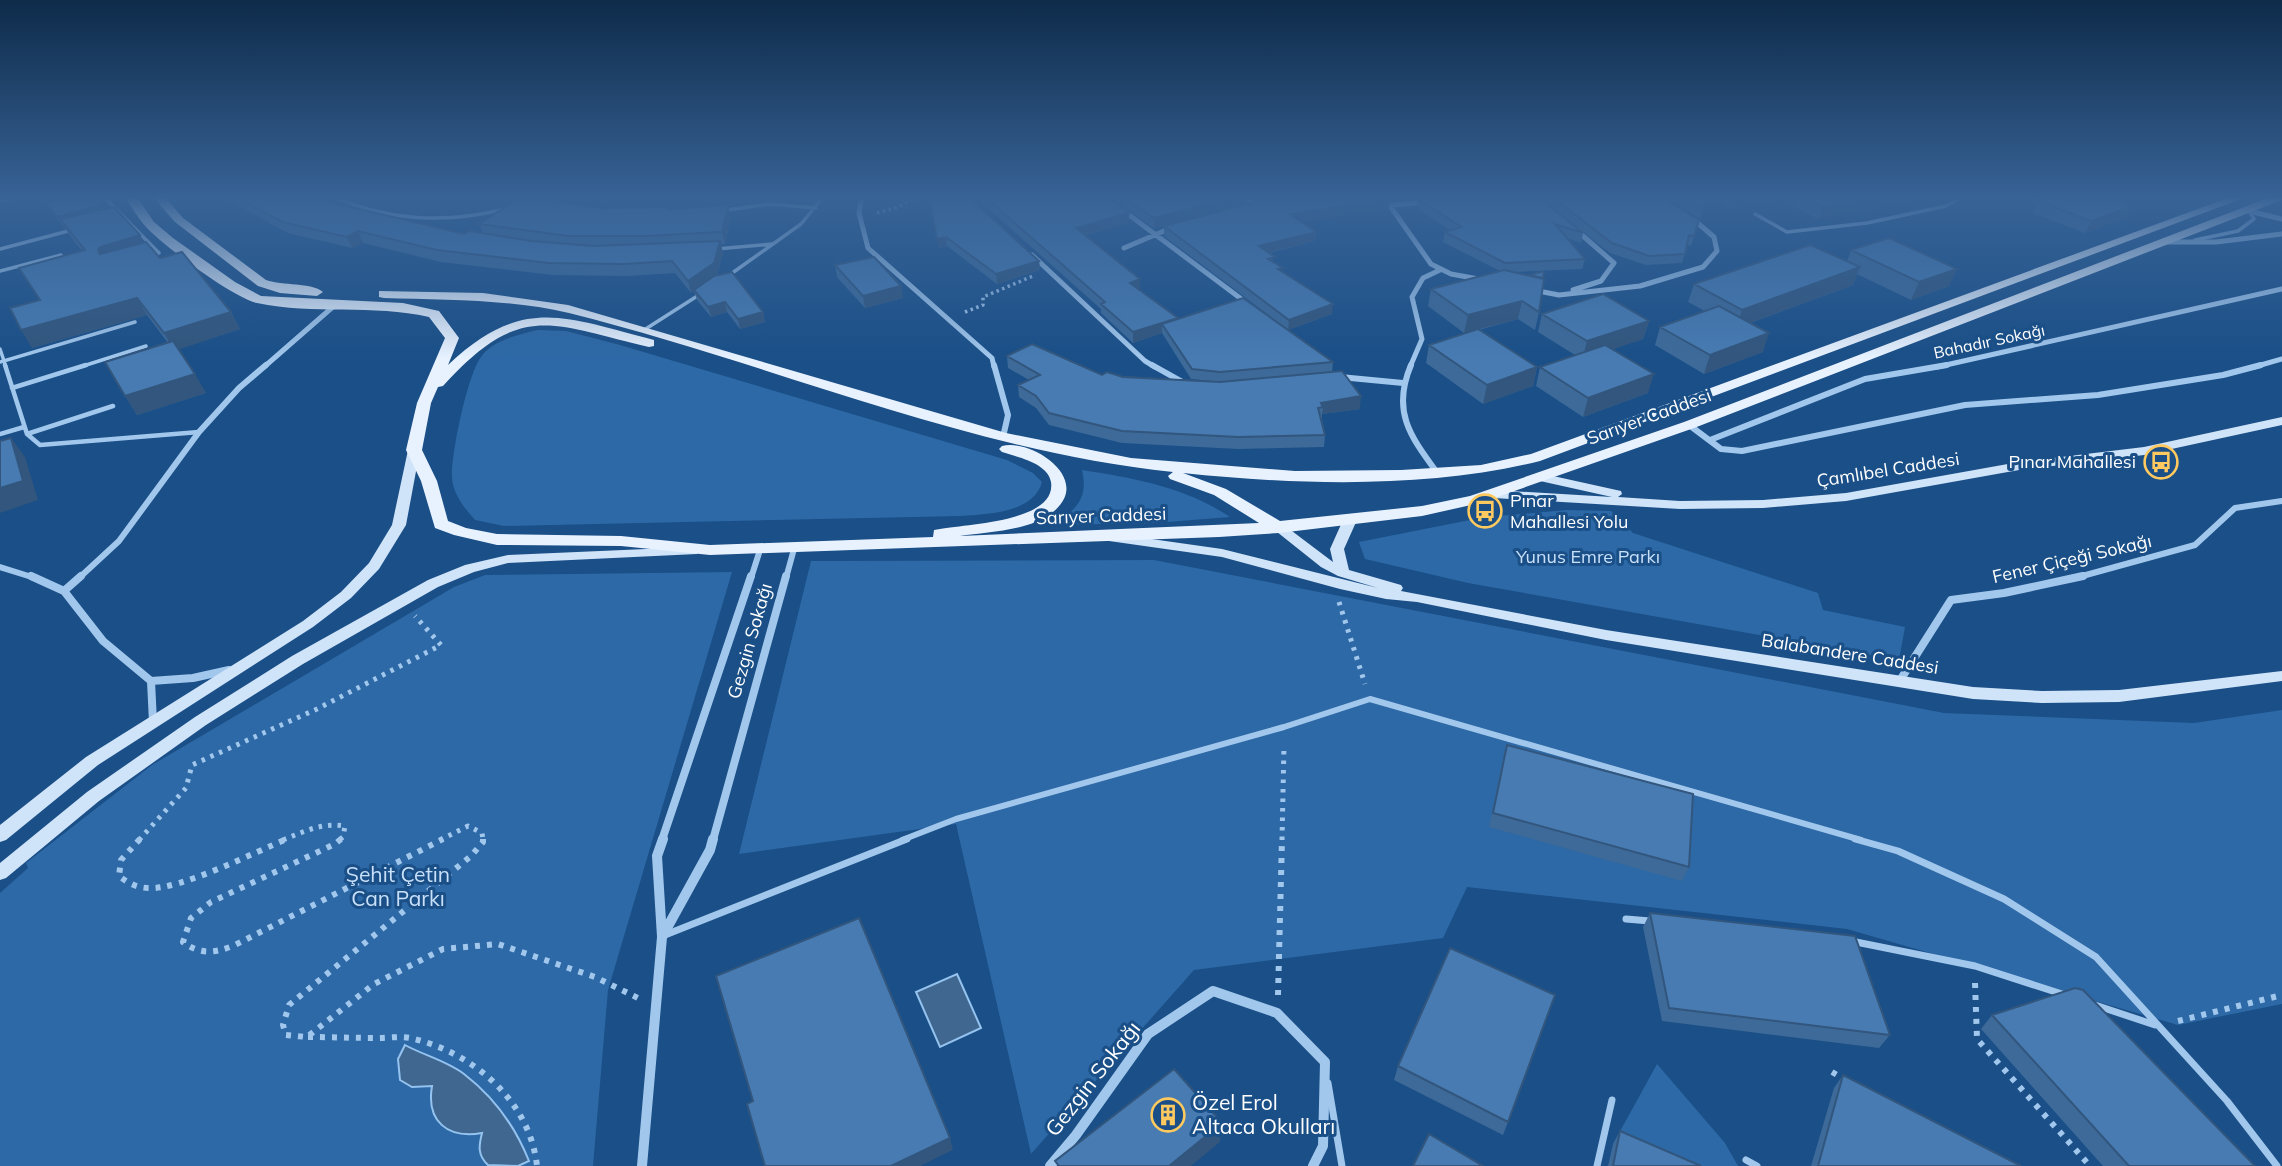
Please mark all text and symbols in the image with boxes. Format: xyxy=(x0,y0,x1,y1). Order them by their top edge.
street label: Bahadır Sokağı xyxy=(1932,319,2046,363)
street label: Sarıyer Caddesi xyxy=(1583,383,1714,450)
bus stop icon: Pınar Mahallesi xyxy=(2142,443,2180,481)
street label: Çamlıbel Caddesi xyxy=(1815,447,1961,492)
place label: Pınar Mahallesi xyxy=(2008,450,2136,473)
place label: Pınar Mahallesi Yolu xyxy=(1510,489,1628,533)
bus stop icon: Pınar Mahallesi Yolu xyxy=(1466,492,1504,530)
street label: Sarıyer Caddesi xyxy=(1035,502,1167,529)
street label: Fener Çiçeği Sokağı xyxy=(1990,529,2154,588)
park label: Yunus Emre Parkı xyxy=(1515,545,1660,568)
street label: Gezgin Sokağı xyxy=(722,580,777,701)
street label: Balabandere Caddesi xyxy=(1760,628,1940,679)
park label: Şehit Çetin Can Parkı xyxy=(346,861,450,911)
street label: Gezgin Sokağı xyxy=(1039,1016,1145,1141)
place label: Özel Erol Altaca Okulları xyxy=(1192,1089,1335,1139)
building icon: Özel Erol Altaca Okulları xyxy=(1149,1096,1187,1134)

